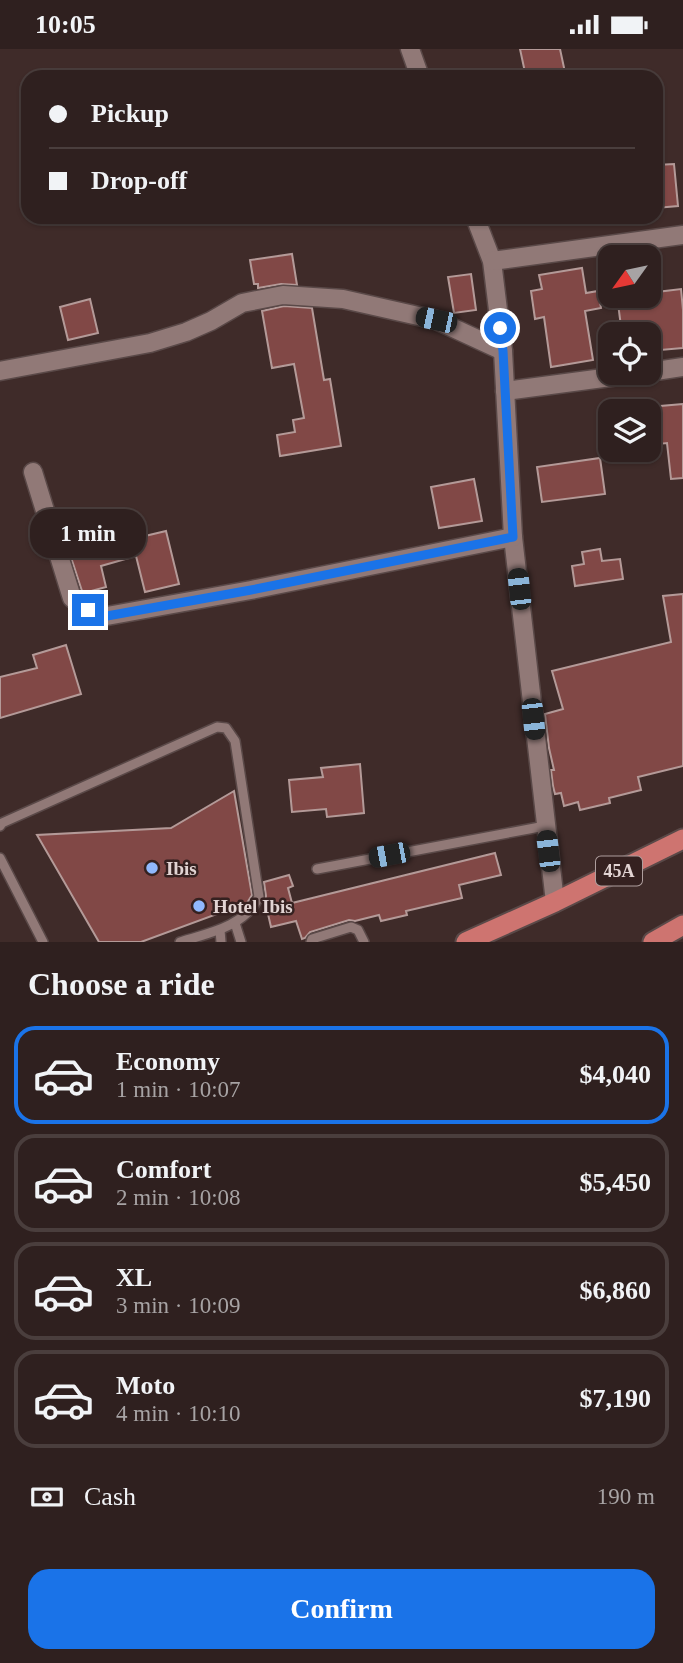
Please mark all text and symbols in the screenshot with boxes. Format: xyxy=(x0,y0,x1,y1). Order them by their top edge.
text: 10:05 xyxy=(35,10,96,39)
text: Pickup xyxy=(91,99,169,128)
text: Drop-off xyxy=(91,166,187,195)
north arrow xyxy=(598,245,662,308)
map controls xyxy=(598,245,661,462)
car xyxy=(414,305,459,335)
route start xyxy=(484,312,516,344)
button: locate xyxy=(598,322,661,385)
button: layers xyxy=(598,399,661,462)
callout: 1 min xyxy=(30,509,146,557)
text: 1 min xyxy=(60,521,116,546)
car xyxy=(507,567,532,611)
route end xyxy=(72,594,104,626)
car xyxy=(521,697,546,741)
car xyxy=(536,829,561,873)
car xyxy=(367,841,412,869)
road number: 45A xyxy=(596,857,642,885)
place label: Ibis xyxy=(166,858,197,879)
marker: Ibis xyxy=(144,860,160,876)
place label: Hotel Ibis xyxy=(213,896,293,917)
marker: Hotel Ibis xyxy=(191,898,207,914)
text: Choose a ride xyxy=(28,966,215,1002)
icon: car xyxy=(32,1044,95,1107)
text: Economy xyxy=(116,1047,220,1076)
text: $4,040 xyxy=(580,1060,651,1089)
text: 1 min · 10:07 xyxy=(116,1077,241,1102)
icon: car xyxy=(32,1152,95,1215)
text: Comfort xyxy=(116,1155,211,1184)
text: $5,450 xyxy=(580,1168,651,1197)
text: 2 min · 10:08 xyxy=(116,1185,241,1210)
icon: car xyxy=(32,1260,95,1323)
text: XL xyxy=(116,1263,152,1292)
text: $6,860 xyxy=(580,1276,651,1305)
text: 3 min · 10:09 xyxy=(116,1293,241,1318)
icon: car xyxy=(32,1368,95,1431)
text: Moto xyxy=(116,1371,175,1400)
text: $7,190 xyxy=(580,1384,651,1413)
text: 4 min · 10:10 xyxy=(116,1401,241,1426)
icon: cash xyxy=(28,1478,66,1516)
text: Cash xyxy=(84,1482,136,1511)
text: 190 m xyxy=(597,1484,655,1509)
button: Confirm xyxy=(28,1569,655,1649)

